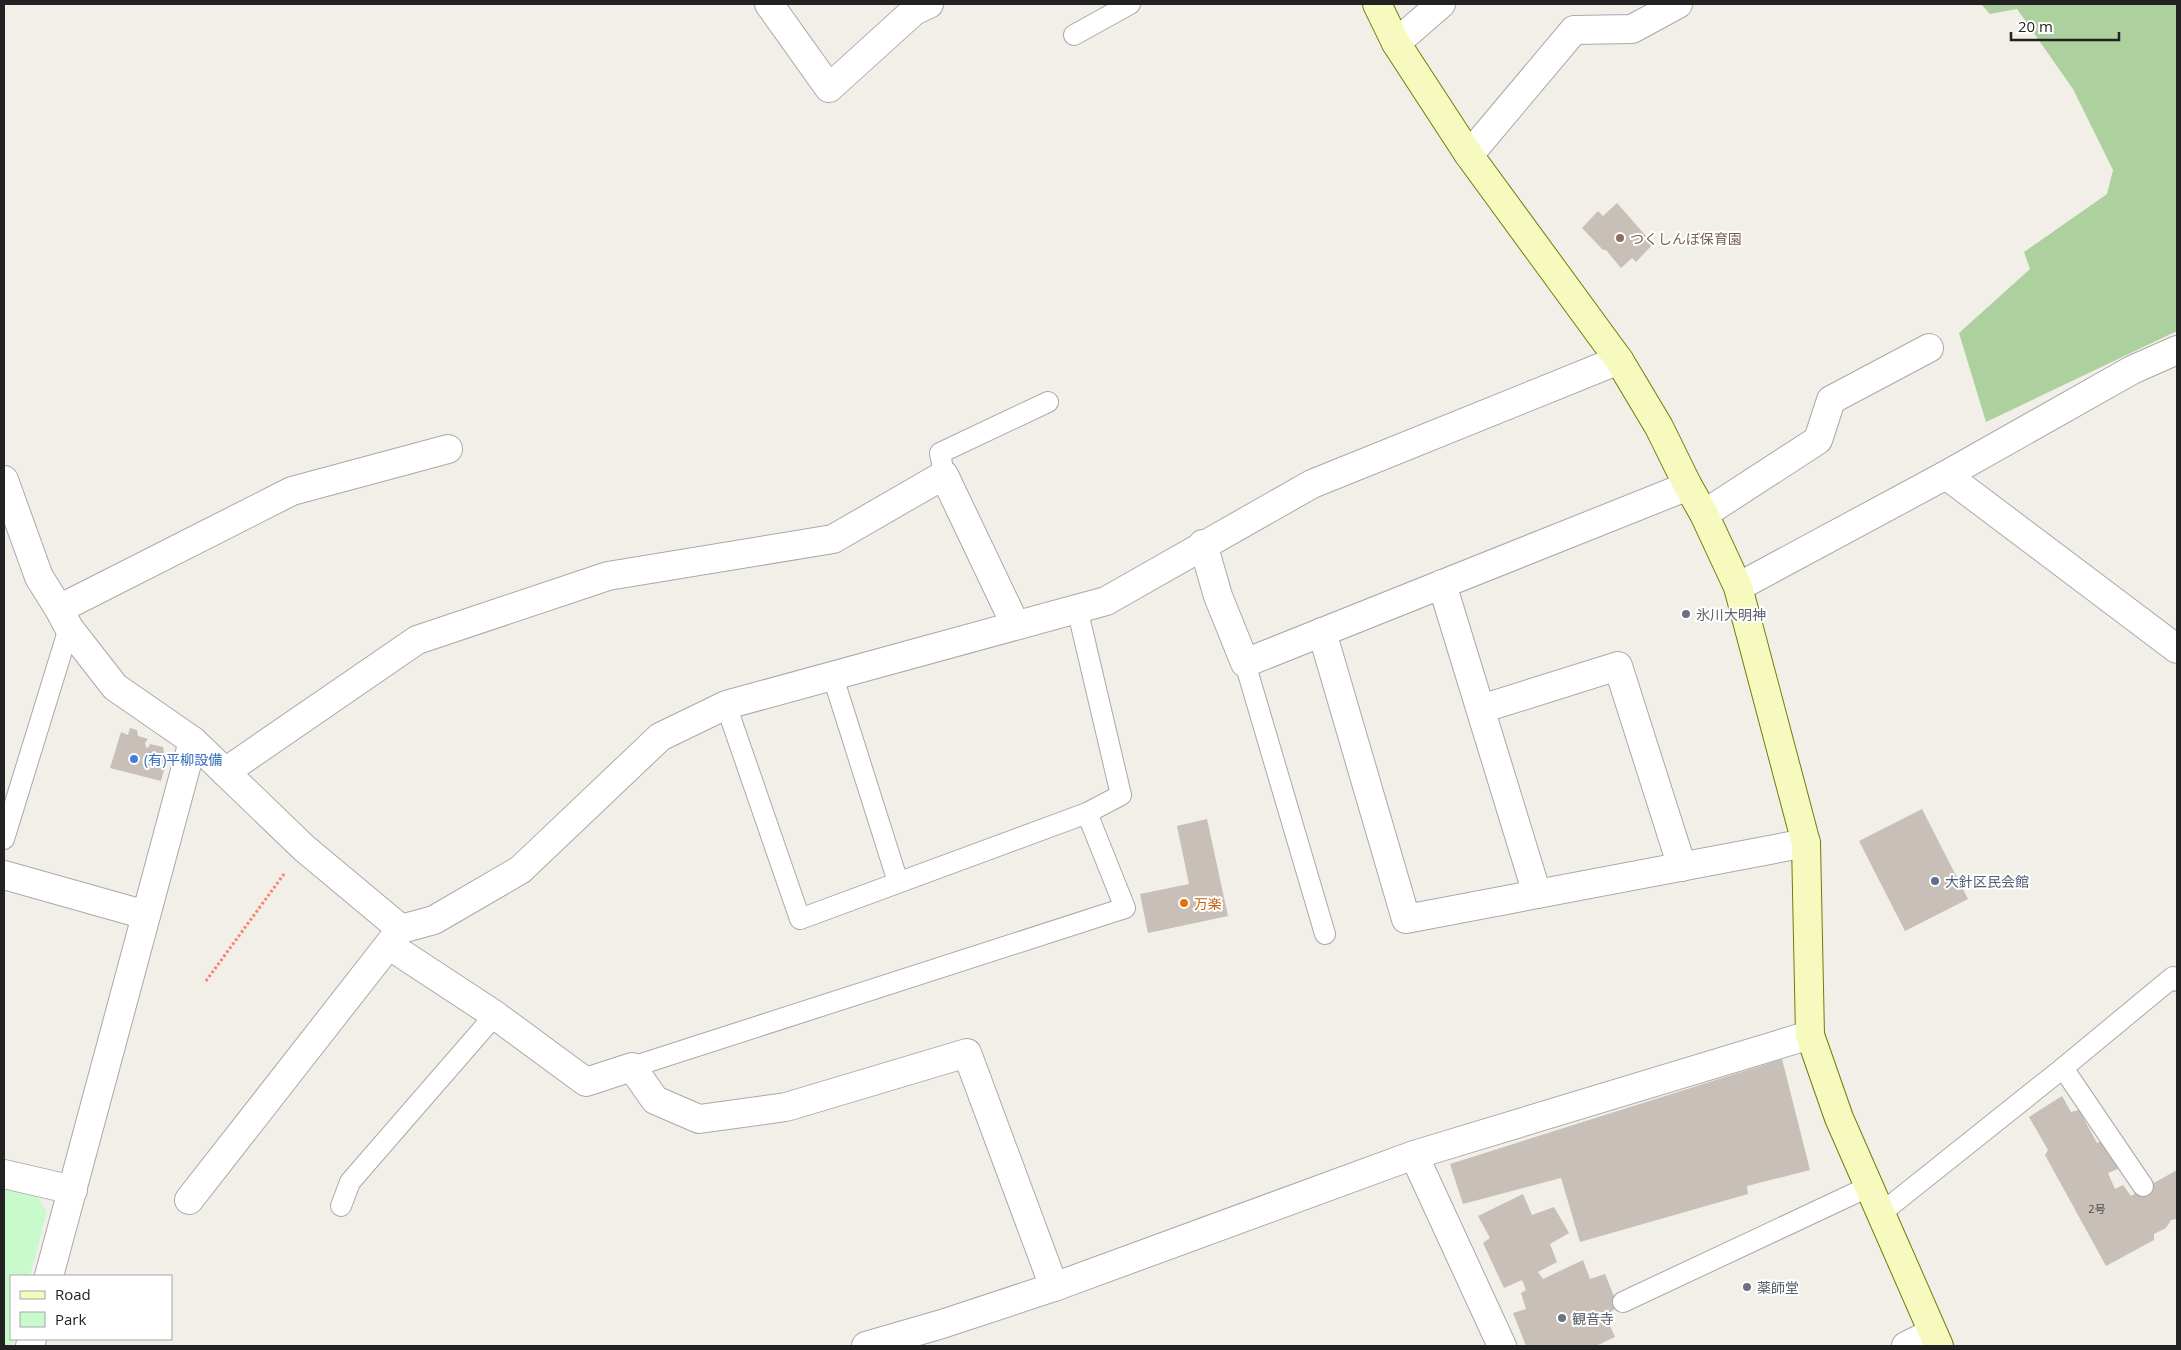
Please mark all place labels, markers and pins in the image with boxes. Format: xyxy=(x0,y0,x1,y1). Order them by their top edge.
place label: つくしんぼ保育園 xyxy=(1630,229,1742,248)
marker: つくしんぼ保育園 xyxy=(1614,232,1626,244)
place label: 氷川大明神 xyxy=(1696,605,1766,624)
marker: 氷川大明神 xyxy=(1680,608,1692,620)
place label: (有)平柳設備 xyxy=(144,750,222,769)
marker: (有)平柳設備 xyxy=(128,753,140,765)
place label: 大針区民会館 xyxy=(1945,872,2029,891)
marker: 大針区民会館 xyxy=(1929,875,1941,887)
place label: 万楽 xyxy=(1194,894,1222,913)
marker: 万楽 xyxy=(1178,897,1190,909)
place label: 薬師堂 xyxy=(1757,1278,1799,1297)
marker: 薬師堂 xyxy=(1741,1281,1753,1293)
place label: 観音寺 xyxy=(1572,1309,1614,1328)
marker: 観音寺 xyxy=(1556,1312,1568,1324)

